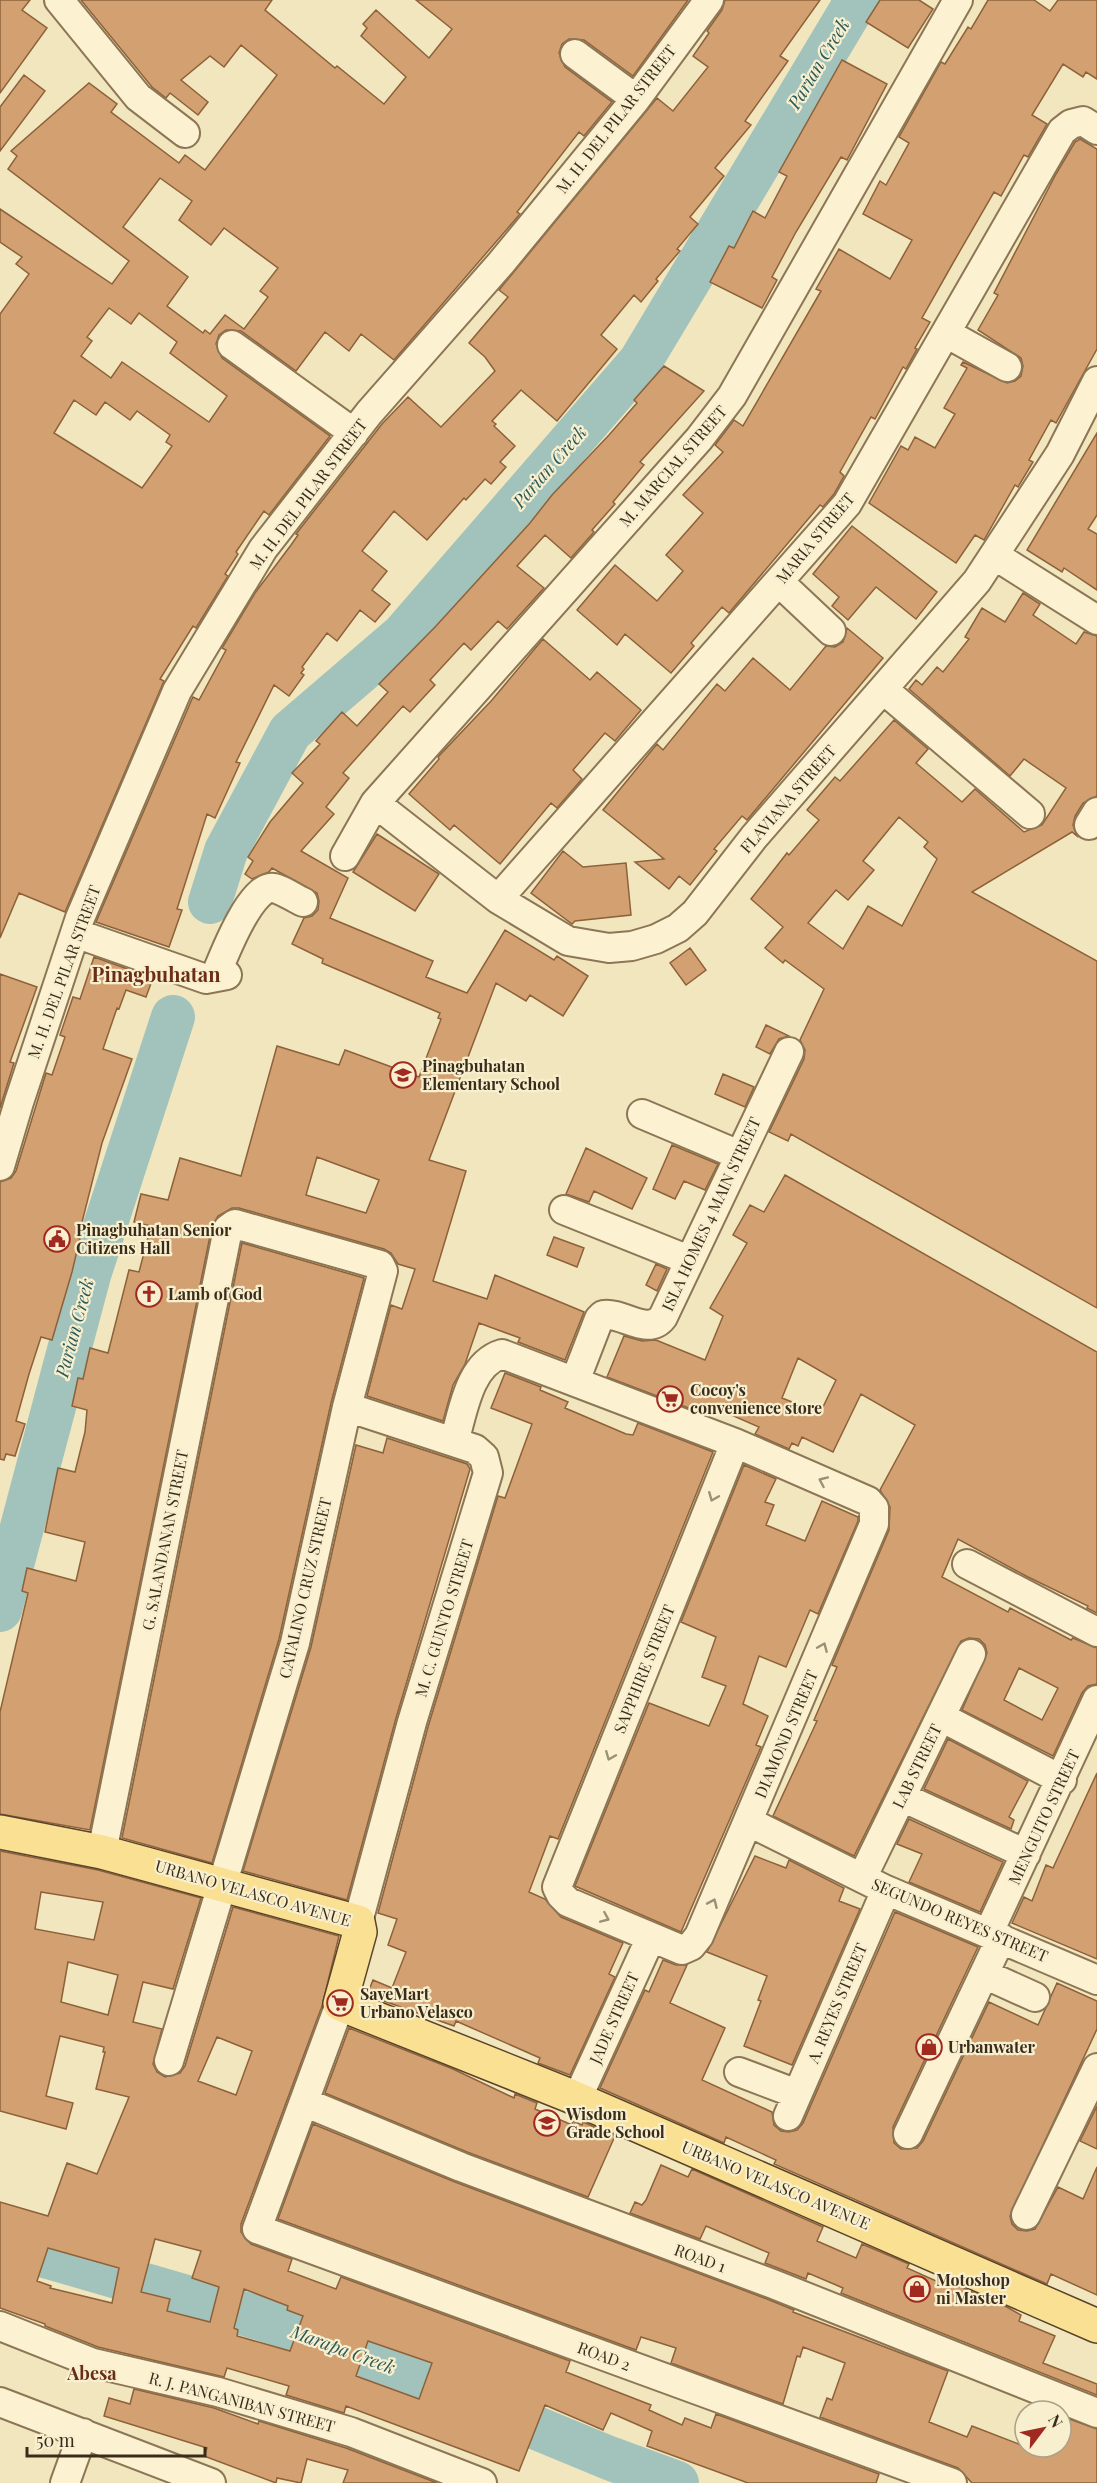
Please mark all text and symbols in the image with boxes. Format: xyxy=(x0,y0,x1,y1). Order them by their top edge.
water label: Parian Creek xyxy=(781,14,855,114)
street label: M. H. DEL PILAR STREET xyxy=(551,40,680,197)
street label: M. MARCIAL STREET xyxy=(614,401,731,531)
street label: M. H. DEL PILAR STREET xyxy=(244,414,371,573)
water label: Parian Creek xyxy=(506,420,592,513)
street label: MARIA STREET xyxy=(771,488,859,587)
street label: FLAVIANA STREET xyxy=(735,740,840,857)
street label: M. H. DEL PILAR STREET xyxy=(22,882,105,1061)
district label: Pinagbuhatan xyxy=(92,960,221,987)
place label: Pinagbuhatan Elementary School xyxy=(422,1055,560,1094)
school or university icon: Pinagbuhatan Elementary School xyxy=(388,1060,418,1090)
street label: ISLA HOMES 4 MAIN STREET xyxy=(656,1113,765,1314)
place label: Pinagbuhatan Senior Citizens Hall xyxy=(76,1219,232,1258)
public building icon: Pinagbuhatan Senior Citizens Hall xyxy=(42,1224,72,1254)
water label: Parian Creek xyxy=(49,1276,99,1381)
church icon: Lamb of God xyxy=(134,1279,164,1309)
place label: Lamb of God xyxy=(168,1283,263,1304)
place label: Cocoy's convenience store xyxy=(690,1379,822,1418)
supermarket icon: Cocoy's convenience store xyxy=(655,1384,685,1414)
street label: G. SALANDANAN STREET xyxy=(137,1448,192,1632)
one-way arrow xyxy=(819,1476,830,1488)
one-way arrow xyxy=(708,1491,720,1502)
street label: CATALINO CRUZ STREET xyxy=(273,1495,336,1680)
street label: M. C. GUINTO STREET xyxy=(410,1536,478,1699)
street label: SAPPHIRE STREET xyxy=(608,1601,679,1736)
one-way arrow xyxy=(815,1642,827,1653)
street label: DIAMOND STREET xyxy=(749,1666,822,1801)
street label: LAB STREET xyxy=(887,1720,946,1812)
street label: MENGUITO STREET xyxy=(1003,1746,1084,1888)
one-way arrow xyxy=(605,1750,617,1761)
street label: URBANO VELASCO AVENUE xyxy=(153,1854,353,1931)
street label: SEGUNDO REYES STREET xyxy=(869,1873,1052,1966)
one-way arrow xyxy=(706,1899,718,1910)
one-way arrow xyxy=(598,1910,609,1922)
street label: A. REYES STREET xyxy=(801,1940,871,2067)
street label: JADE STREET xyxy=(584,1969,643,2068)
place label: SaveMart Urbano Velasco xyxy=(360,1983,473,2022)
supermarket icon: SaveMart Urbano Velasco xyxy=(325,1988,355,2018)
shop icon: Urbanwater xyxy=(914,2032,944,2062)
place label: Urbanwater xyxy=(948,2036,1035,2057)
place label: Wisdom Grade School xyxy=(565,2103,665,2142)
school or university icon: Wisdom Grade School xyxy=(532,2108,562,2138)
street label: URBANO VELASCO AVENUE xyxy=(679,2135,874,2234)
street label: ROAD 1 xyxy=(672,2239,729,2277)
place label: Motoshop ni Master xyxy=(936,2269,1010,2308)
shop icon: Motoshop ni Master xyxy=(902,2274,932,2304)
water label: Marapa Creek xyxy=(287,2319,399,2379)
street label: ROAD 2 xyxy=(575,2336,634,2375)
district label: Abesa xyxy=(66,2361,117,2385)
street label: R. J. PANGANIBAN STREET xyxy=(147,2367,338,2437)
north arrow xyxy=(1013,2399,1073,2459)
text: N xyxy=(1044,2410,1068,2432)
scale bar xyxy=(27,2420,206,2458)
text: 50 m xyxy=(36,2428,75,2452)

